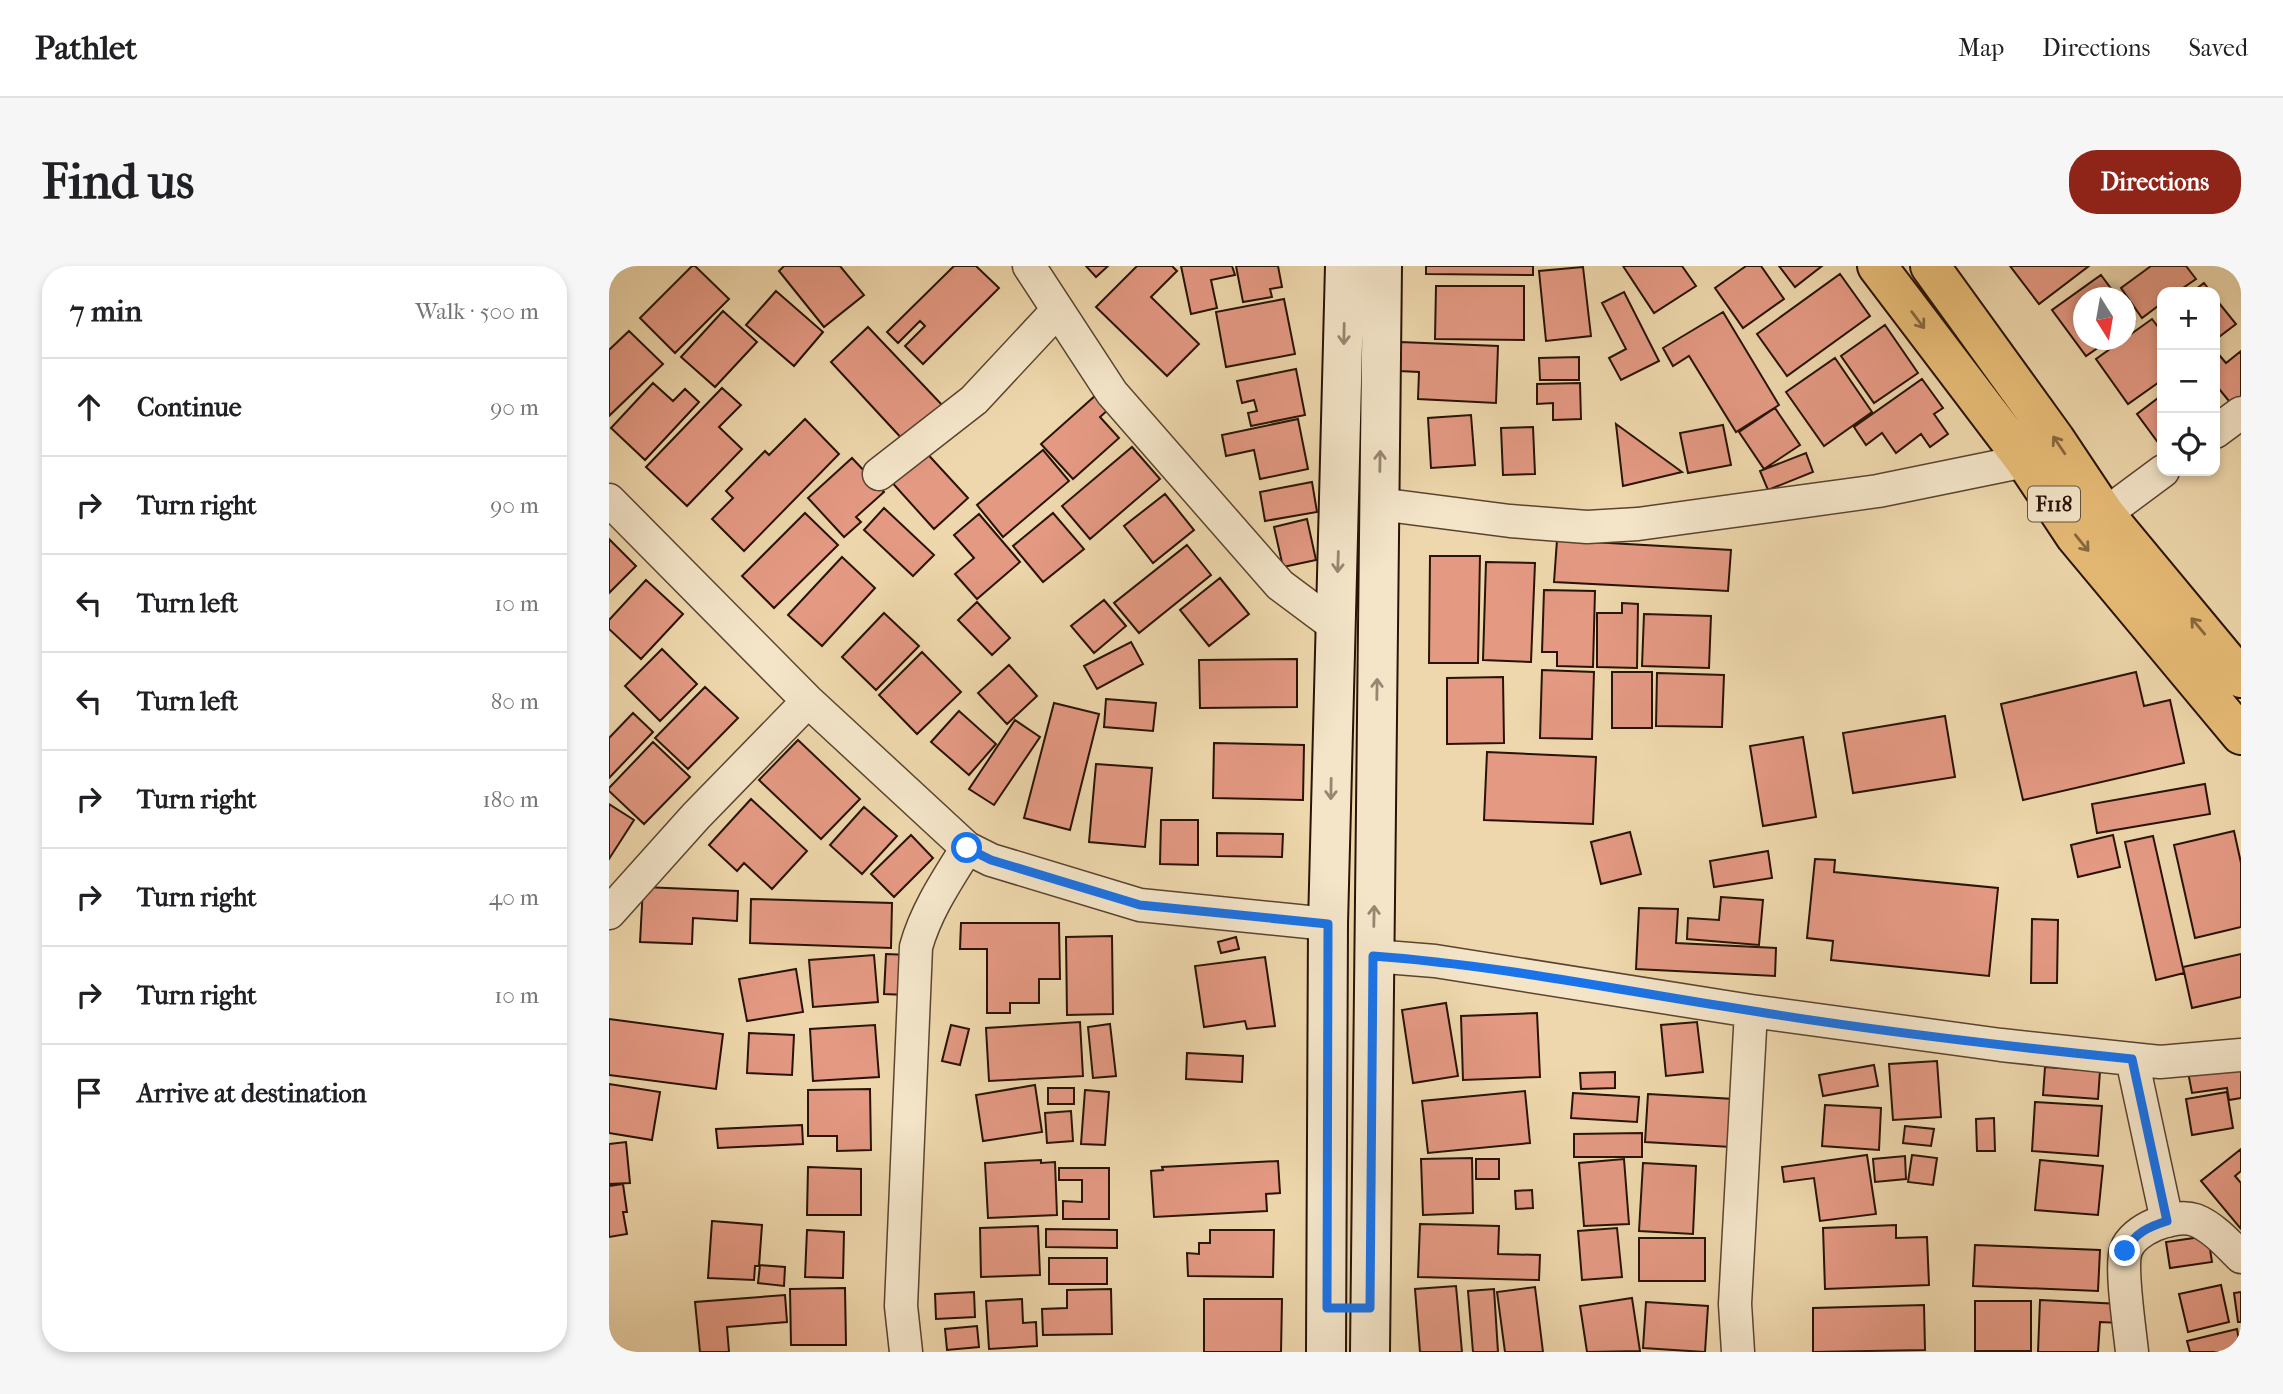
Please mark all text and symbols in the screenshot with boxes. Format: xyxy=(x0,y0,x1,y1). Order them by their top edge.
text: Pathlet xyxy=(35,29,137,68)
text: Map xyxy=(1958,34,2004,62)
text: Directions xyxy=(2042,34,2150,62)
text: Saved xyxy=(2188,34,2248,62)
button: Directions xyxy=(2069,150,2241,214)
text: Find us xyxy=(42,153,194,211)
north arrow xyxy=(2073,287,2136,350)
map controls xyxy=(2157,287,2220,476)
button: + xyxy=(2157,287,2220,350)
text: 7 min xyxy=(70,294,142,329)
text: Walk · 500 m xyxy=(415,298,539,325)
one-way arrow xyxy=(1910,311,1925,330)
one-way arrow xyxy=(1337,322,1351,345)
button: − xyxy=(2157,350,2220,413)
icon: ahead xyxy=(70,388,108,426)
text: Continue xyxy=(137,392,242,423)
text: 90 m xyxy=(490,394,539,421)
button: locate xyxy=(2157,413,2220,476)
one-way arrow xyxy=(2052,436,2066,455)
one-way arrow xyxy=(1373,450,1387,473)
icon: right xyxy=(70,486,108,524)
road number: F118 xyxy=(2028,486,2080,522)
text: Turn right xyxy=(137,490,257,521)
text: 90 m xyxy=(490,492,539,519)
one-way arrow xyxy=(2074,533,2089,551)
one-way arrow xyxy=(1331,550,1344,573)
icon: left xyxy=(70,584,108,622)
text: Turn left xyxy=(137,588,238,619)
text: 10 m xyxy=(494,590,539,617)
one-way arrow xyxy=(2190,617,2205,635)
one-way arrow xyxy=(1370,678,1384,701)
icon: left xyxy=(70,682,108,720)
text: Turn left xyxy=(137,686,238,717)
text: 80 m xyxy=(491,688,539,715)
one-way arrow xyxy=(1324,777,1338,800)
icon: right xyxy=(70,780,108,818)
text: Turn right xyxy=(137,784,257,815)
text: 180 m xyxy=(482,786,539,813)
route start xyxy=(951,832,982,863)
icon: right xyxy=(70,878,108,916)
text: Turn right xyxy=(137,882,257,913)
text: 40 m xyxy=(489,884,539,911)
one-way arrow xyxy=(1367,905,1381,928)
icon: right xyxy=(70,976,108,1014)
text: Turn right xyxy=(137,980,257,1011)
text: 10 m xyxy=(494,982,539,1009)
icon: arrive xyxy=(70,1074,108,1112)
text: Arrive at destination xyxy=(137,1078,367,1109)
route end xyxy=(2109,1235,2140,1266)

